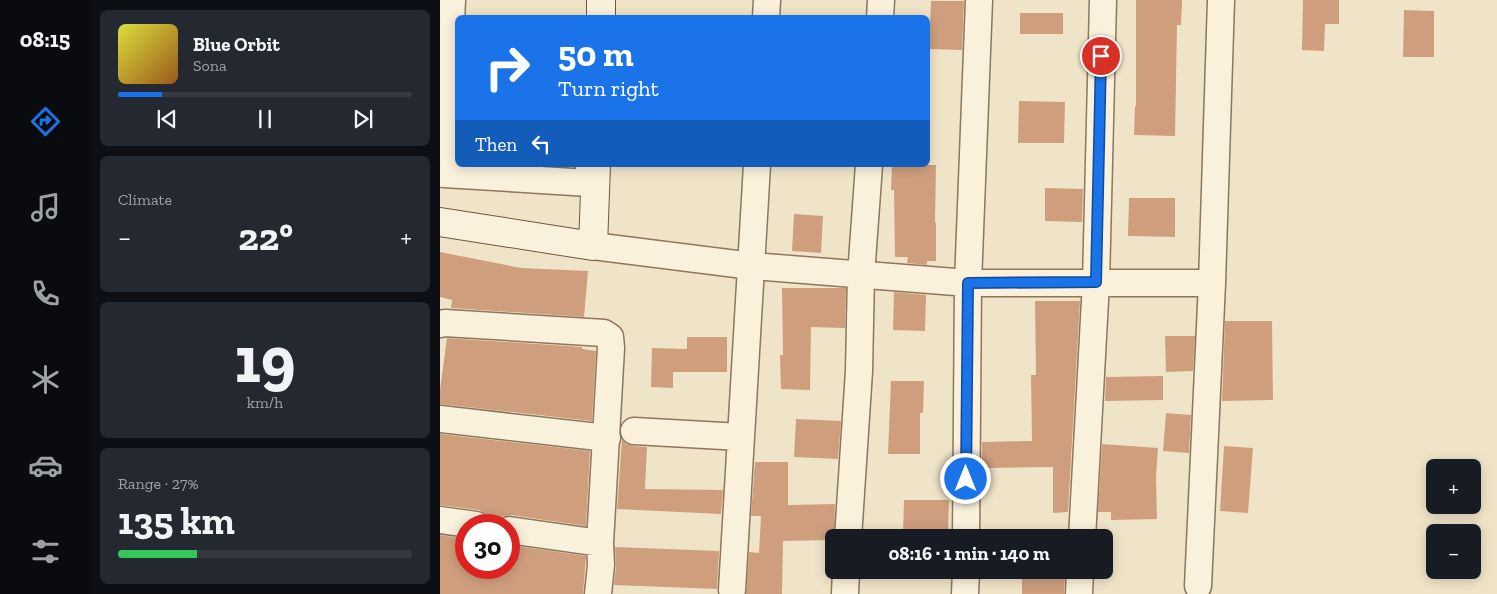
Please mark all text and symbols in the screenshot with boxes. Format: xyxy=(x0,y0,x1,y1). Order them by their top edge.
text: 08:15 xyxy=(20,26,70,53)
text: Blue Orbit xyxy=(193,33,280,56)
text: 50 m xyxy=(558,33,634,75)
icon: right xyxy=(475,35,540,100)
pin xyxy=(1080,35,1122,77)
icon: arrive xyxy=(1087,42,1115,70)
text: Sona xyxy=(193,56,227,75)
text: Turn right xyxy=(558,75,659,102)
icon: directions xyxy=(28,104,63,139)
icon: previous xyxy=(153,105,181,133)
icon: pause xyxy=(251,105,279,133)
icon: next xyxy=(349,105,377,133)
icon: left xyxy=(527,130,555,158)
text: Then xyxy=(475,133,517,156)
icon: music xyxy=(28,190,63,225)
text: Climate xyxy=(118,190,172,209)
text: 22° xyxy=(238,214,293,260)
text: − xyxy=(118,221,131,254)
text: + xyxy=(400,221,412,254)
icon: phone xyxy=(28,276,63,311)
text: 19 xyxy=(234,321,296,399)
icon: climate xyxy=(28,362,63,397)
text: km/h xyxy=(247,393,283,412)
icon: car xyxy=(28,448,63,483)
position arrow xyxy=(939,452,991,504)
map controls xyxy=(1426,459,1481,579)
button: + xyxy=(1426,459,1481,514)
text: Range · 27% xyxy=(118,474,199,493)
text: 135 km xyxy=(118,498,235,544)
speed limit sign: 30 xyxy=(455,514,520,579)
button: − xyxy=(1426,524,1481,579)
icon: filters xyxy=(28,534,63,569)
text: 08:16 · 1 min · 140 m xyxy=(888,542,1050,565)

